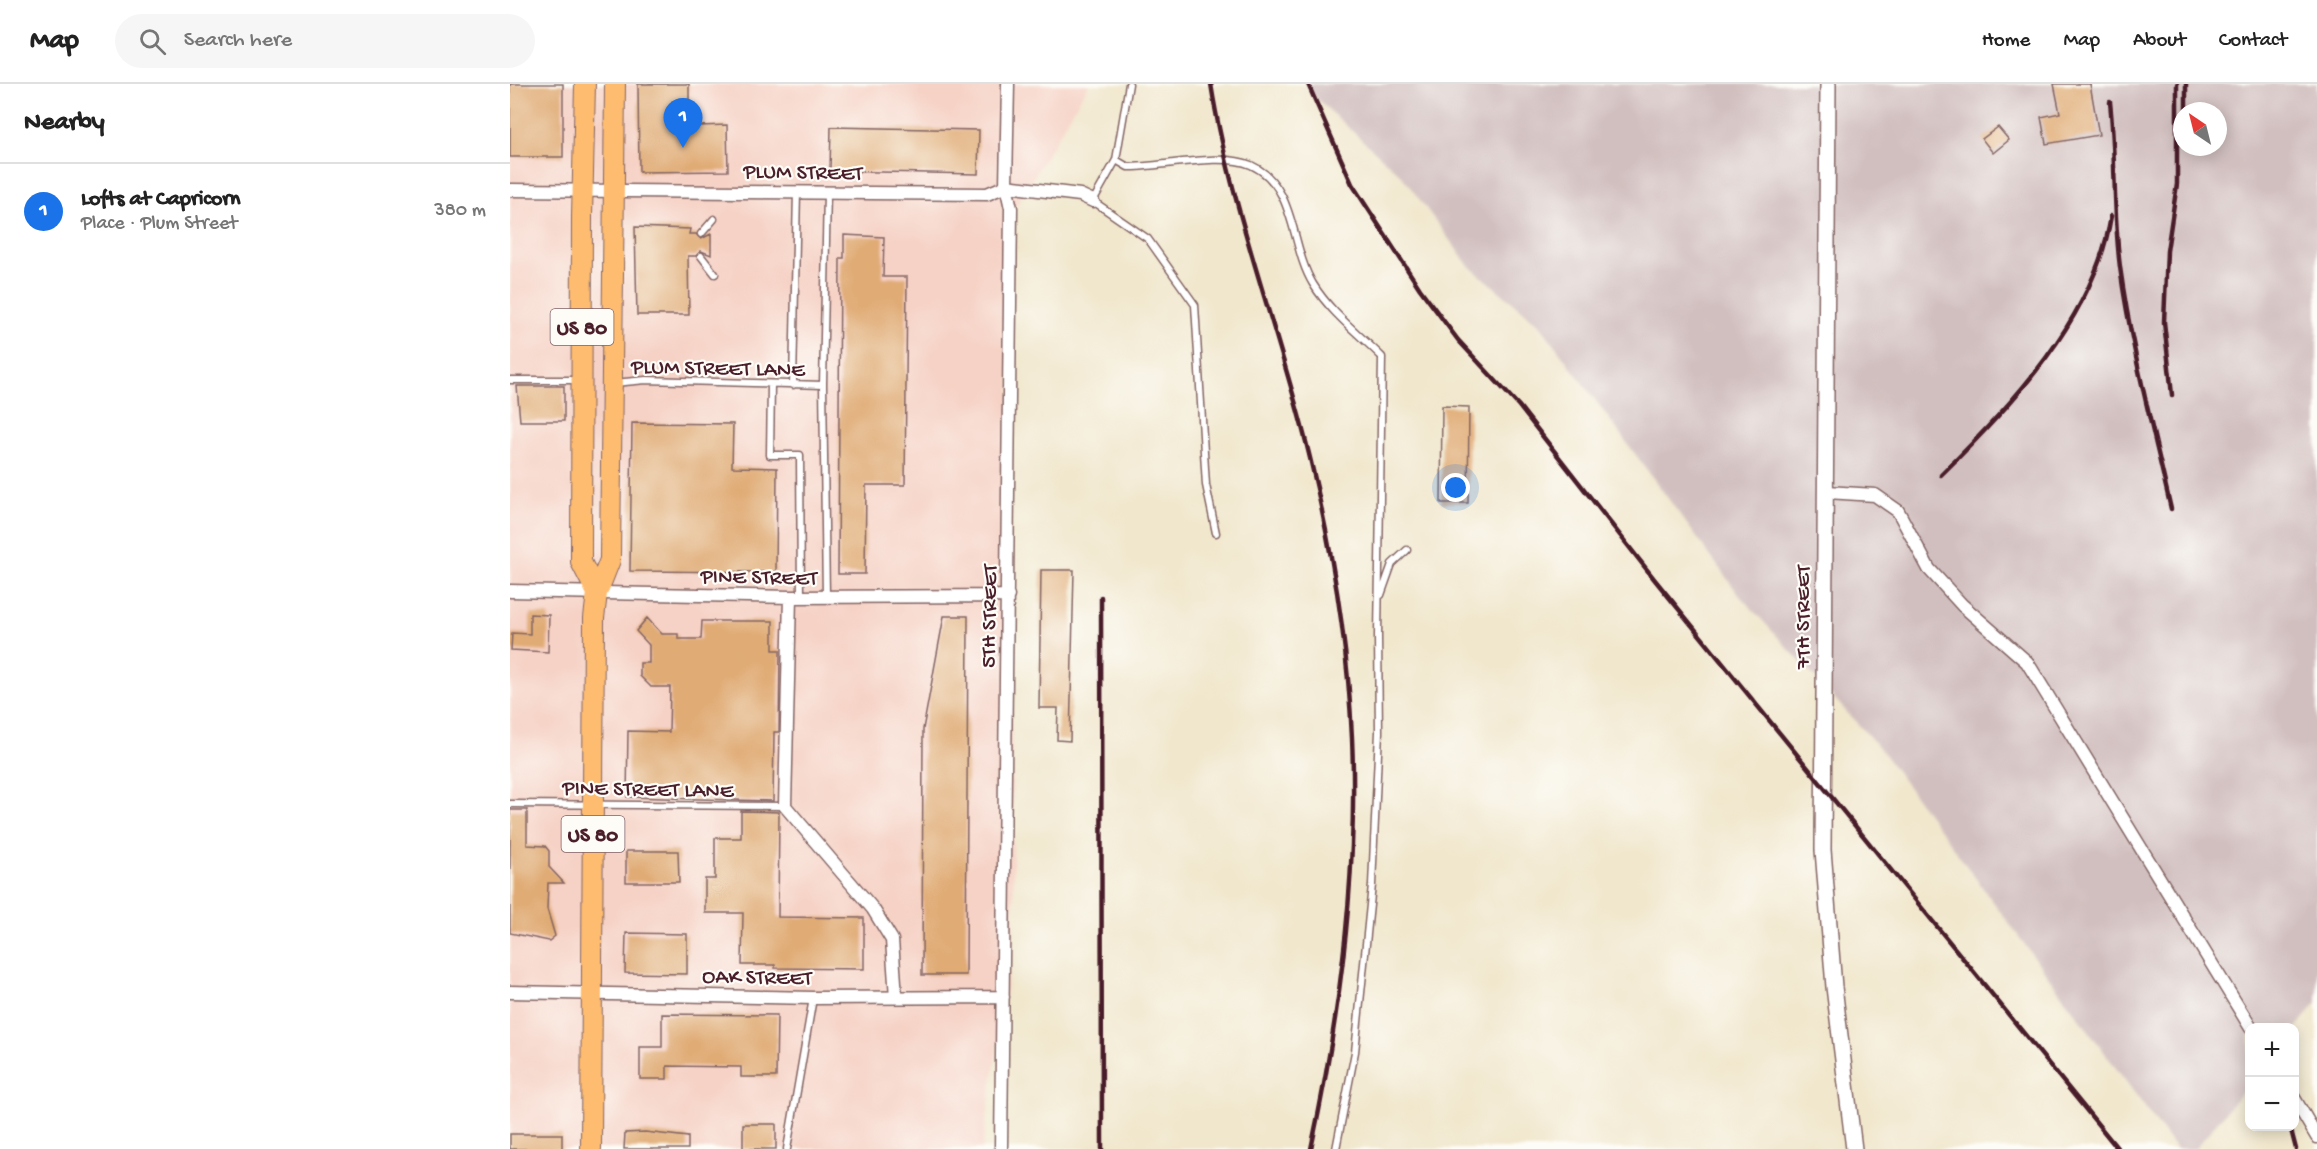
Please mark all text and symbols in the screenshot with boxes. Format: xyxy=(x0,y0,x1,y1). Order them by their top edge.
search box xyxy=(115,14,535,68)
text: Map xyxy=(30,25,79,58)
icon: search xyxy=(136,25,169,58)
text: Search here xyxy=(184,28,292,54)
text: Home xyxy=(1982,29,2030,54)
text: Map xyxy=(2063,29,2100,54)
text: About xyxy=(2133,29,2186,54)
text: Contact xyxy=(2219,29,2287,54)
pin: 1 xyxy=(664,98,702,148)
north arrow xyxy=(2173,102,2227,156)
text: Nearby xyxy=(24,108,105,139)
street label: PLUM STREET xyxy=(742,160,864,188)
text: Lofts at Capricorn xyxy=(81,187,241,213)
text: 1 xyxy=(39,200,48,223)
text: 380 m xyxy=(434,200,486,223)
text: Place · Plum Street xyxy=(81,213,238,236)
road number: US 80 xyxy=(550,309,614,345)
street label: PLUM STREET LANE xyxy=(630,355,806,385)
your location xyxy=(1441,473,1470,502)
street label: 5TH STREET xyxy=(977,562,1005,668)
street label: 7TH STREET xyxy=(1792,564,1818,670)
street label: PINE STREET xyxy=(699,565,819,593)
street label: PINE STREET LANE xyxy=(561,776,735,806)
road number: US 80 xyxy=(562,816,625,852)
street label: OAK STREET xyxy=(702,965,813,993)
map controls xyxy=(2245,1023,2299,1131)
button: + xyxy=(2245,1023,2299,1077)
button: − xyxy=(2245,1077,2299,1131)

